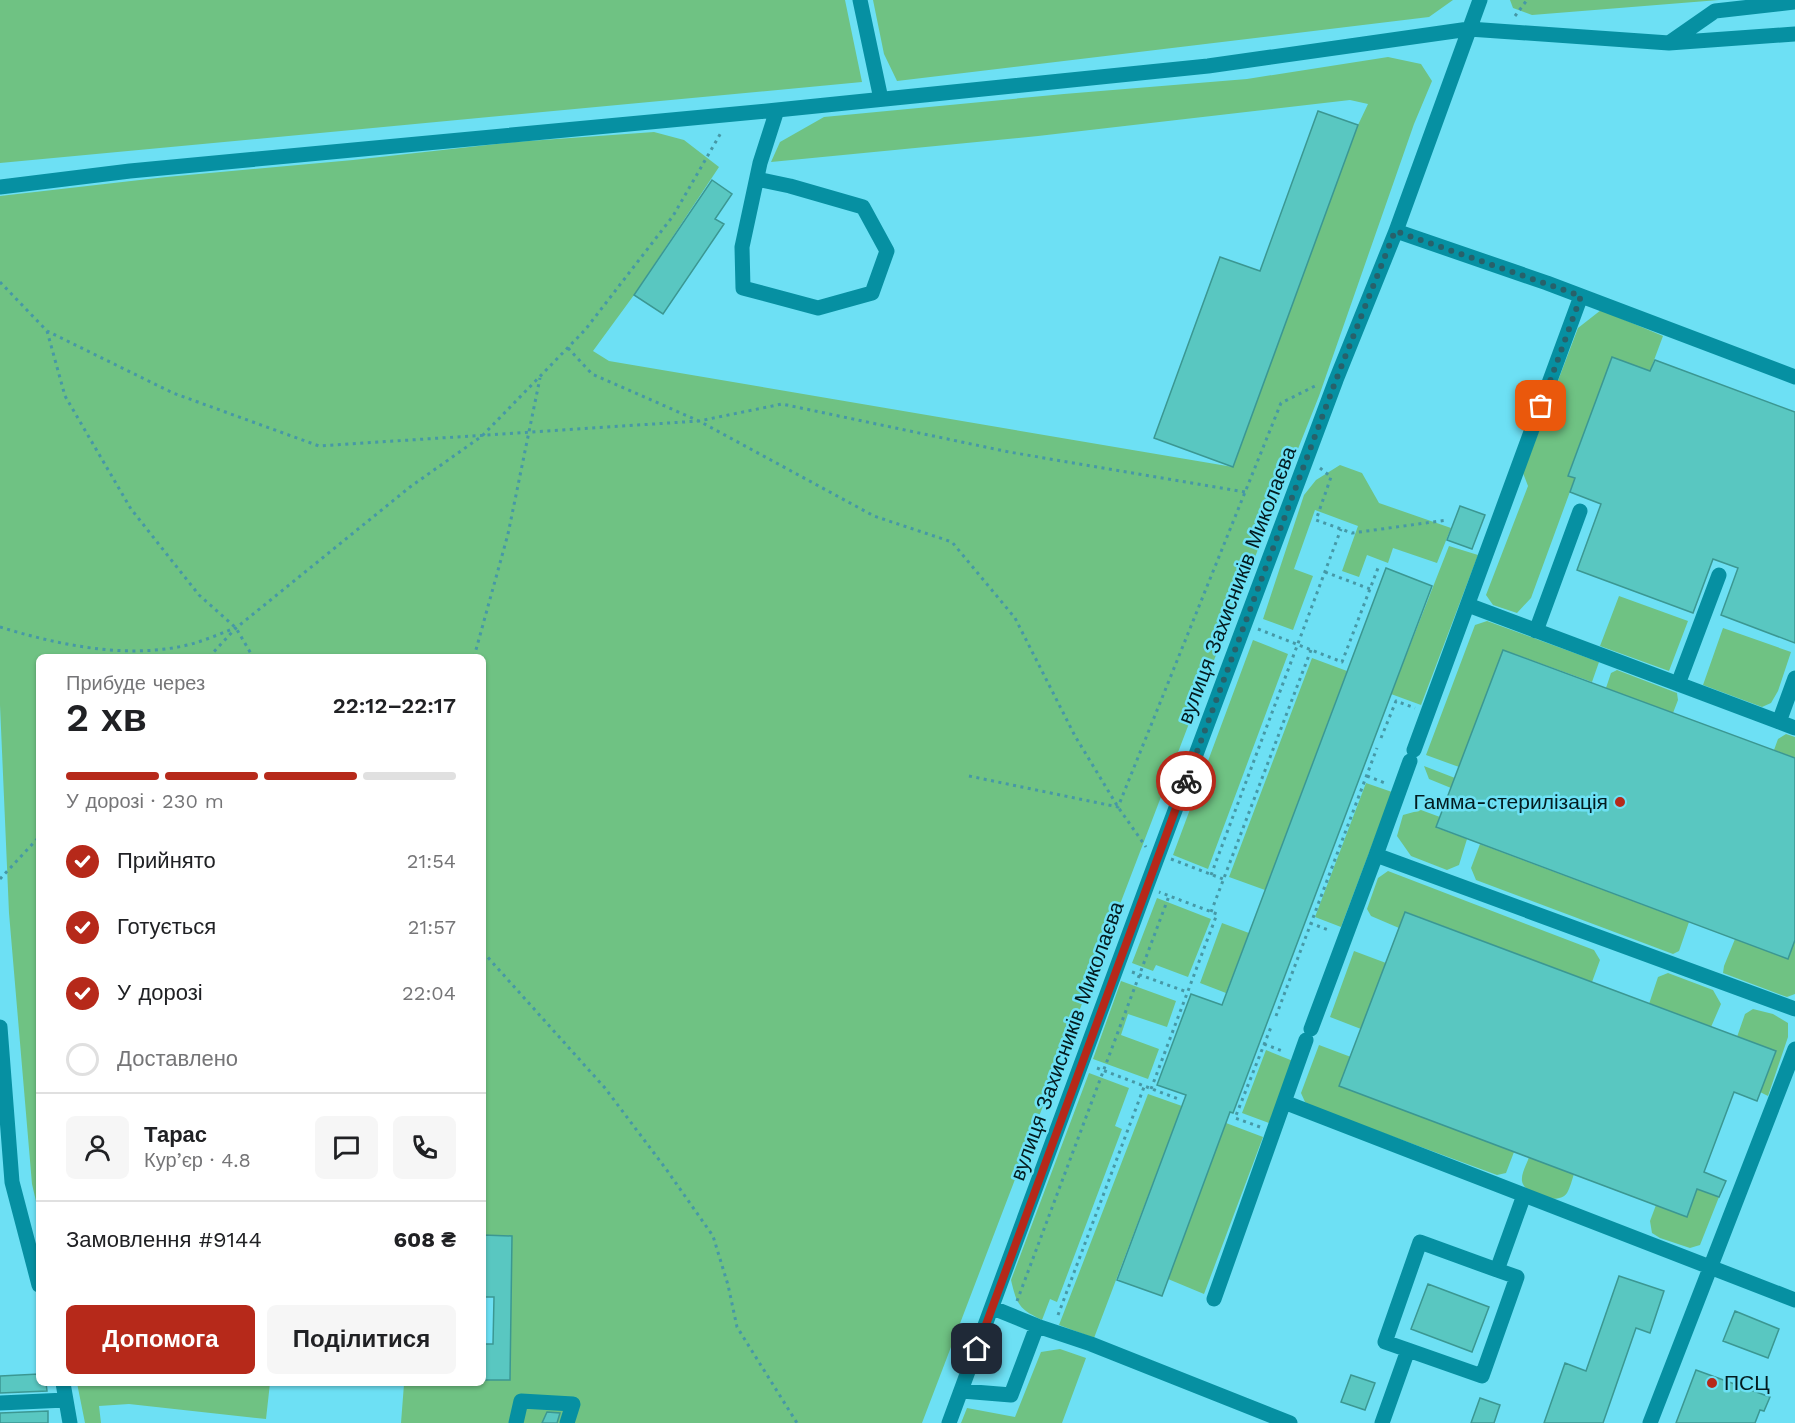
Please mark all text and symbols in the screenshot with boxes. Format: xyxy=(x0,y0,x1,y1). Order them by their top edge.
pin xyxy=(1515,380,1566,431)
icon: bag xyxy=(1524,389,1557,422)
street label: вулиця Захисників Миколаєва xyxy=(1172,442,1301,727)
text: Прибуде через xyxy=(66,671,205,695)
text: 22:12–22:17 xyxy=(333,693,456,718)
text: 2 хв xyxy=(66,695,147,740)
courier xyxy=(1156,751,1216,811)
icon: bike xyxy=(1170,765,1203,798)
text: У дорозі · 230 m xyxy=(66,789,224,813)
place label: Гамма-стерилізація xyxy=(1414,789,1608,814)
marker: Гамма-стерилізація xyxy=(1613,795,1627,809)
icon: check xyxy=(66,845,99,878)
text: Прийнято xyxy=(117,848,216,873)
text: 21:54 xyxy=(407,849,456,873)
street label: вулиця Захисників Миколаєва xyxy=(1004,898,1129,1184)
icon: check xyxy=(66,911,99,944)
text: Готується xyxy=(117,914,216,939)
text: 21:57 xyxy=(408,915,456,939)
icon: check xyxy=(66,977,99,1010)
text: У дорозі xyxy=(117,980,203,1005)
text: 22:04 xyxy=(402,981,456,1005)
text: Доставлено xyxy=(117,1046,238,1071)
button: person xyxy=(66,1116,129,1179)
button: chat xyxy=(315,1116,378,1179)
button: phone xyxy=(393,1116,456,1179)
text: Тарас xyxy=(144,1122,207,1147)
text: Кур’єр · 4.8 xyxy=(144,1148,251,1172)
text: Замовлення #9144 xyxy=(66,1227,262,1252)
text: 608 ₴ xyxy=(394,1227,456,1252)
button: Допомога xyxy=(66,1305,255,1374)
button: Поділитися xyxy=(267,1305,456,1374)
pin xyxy=(951,1323,1002,1374)
icon: home xyxy=(960,1332,993,1365)
place label: ПСЦ xyxy=(1724,1370,1770,1395)
marker: ПСЦ xyxy=(1705,1376,1719,1390)

